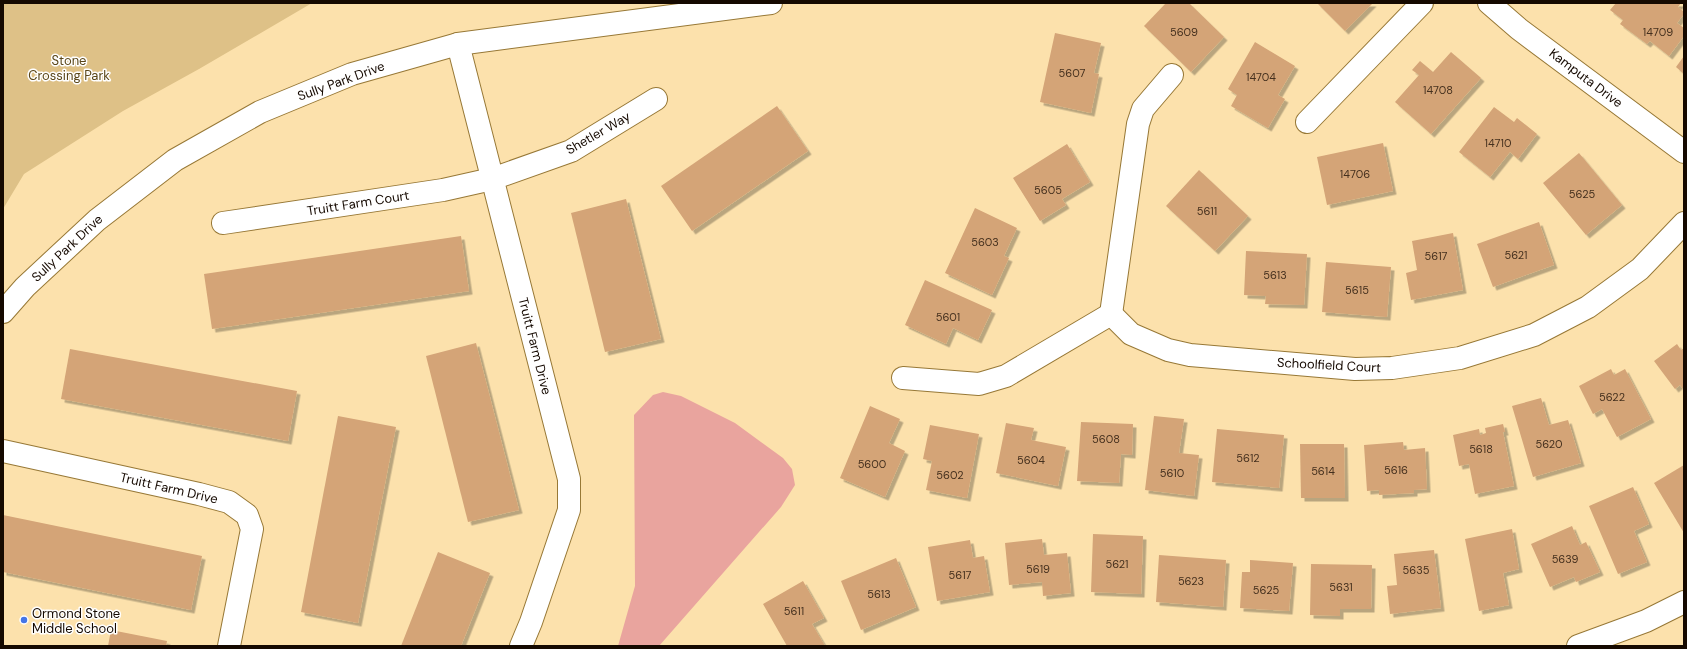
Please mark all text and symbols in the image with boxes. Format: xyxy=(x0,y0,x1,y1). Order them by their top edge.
house number: 5609 xyxy=(1170,25,1198,39)
house number: 14709 xyxy=(1643,25,1673,39)
street label: Kamputa Drive xyxy=(1546,45,1626,111)
park label: Stone Crossing Park xyxy=(28,52,110,84)
street label: Sully Park Drive xyxy=(295,57,387,105)
house number: 5607 xyxy=(1059,66,1086,80)
house number: 14704 xyxy=(1246,70,1276,84)
house number: 14708 xyxy=(1423,83,1453,97)
street label: Shetler Way xyxy=(563,108,633,158)
house number: 14710 xyxy=(1485,136,1511,150)
house number: 14706 xyxy=(1340,167,1370,181)
house number: 5605 xyxy=(1034,183,1062,197)
street label: Truitt Farm Court xyxy=(306,187,410,219)
house number: 5625 xyxy=(1569,187,1595,201)
house number: 5611 xyxy=(1197,204,1217,218)
street label: Sully Park Drive xyxy=(28,211,106,285)
house number: 5603 xyxy=(971,235,999,249)
house number: 5621 xyxy=(1504,248,1528,262)
house number: 5617 xyxy=(1425,249,1448,263)
house number: 5613 xyxy=(1263,268,1287,282)
house number: 5615 xyxy=(1345,283,1369,297)
street label: Truitt Farm Drive xyxy=(515,296,555,396)
house number: 5601 xyxy=(936,310,960,324)
street label: Schoolfield Court xyxy=(1276,354,1382,376)
house number: 5622 xyxy=(1599,390,1625,404)
house number: 5608 xyxy=(1092,432,1120,446)
house number: 5620 xyxy=(1535,437,1563,451)
house number: 5618 xyxy=(1469,442,1493,456)
house number: 5612 xyxy=(1236,451,1260,465)
house number: 5604 xyxy=(1017,453,1045,467)
house number: 5600 xyxy=(858,457,886,471)
house number: 5616 xyxy=(1384,463,1408,477)
house number: 5614 xyxy=(1311,464,1335,478)
house number: 5610 xyxy=(1160,466,1184,480)
street label: Truitt Farm Drive xyxy=(118,468,220,508)
house number: 5602 xyxy=(936,468,964,482)
house number: 5639 xyxy=(1552,552,1578,566)
house number: 5621 xyxy=(1105,557,1129,571)
house number: 5619 xyxy=(1026,562,1050,576)
house number: 5635 xyxy=(1403,563,1430,577)
house number: 5617 xyxy=(949,568,972,582)
house number: 5623 xyxy=(1178,574,1204,588)
house number: 5631 xyxy=(1329,580,1353,594)
house number: 5625 xyxy=(1253,583,1279,597)
house number: 5613 xyxy=(867,587,891,601)
house number: 5611 xyxy=(784,604,804,618)
place label: Ormond Stone Middle School xyxy=(32,605,120,637)
marker: Ormond Stone Middle School xyxy=(19,615,29,625)

